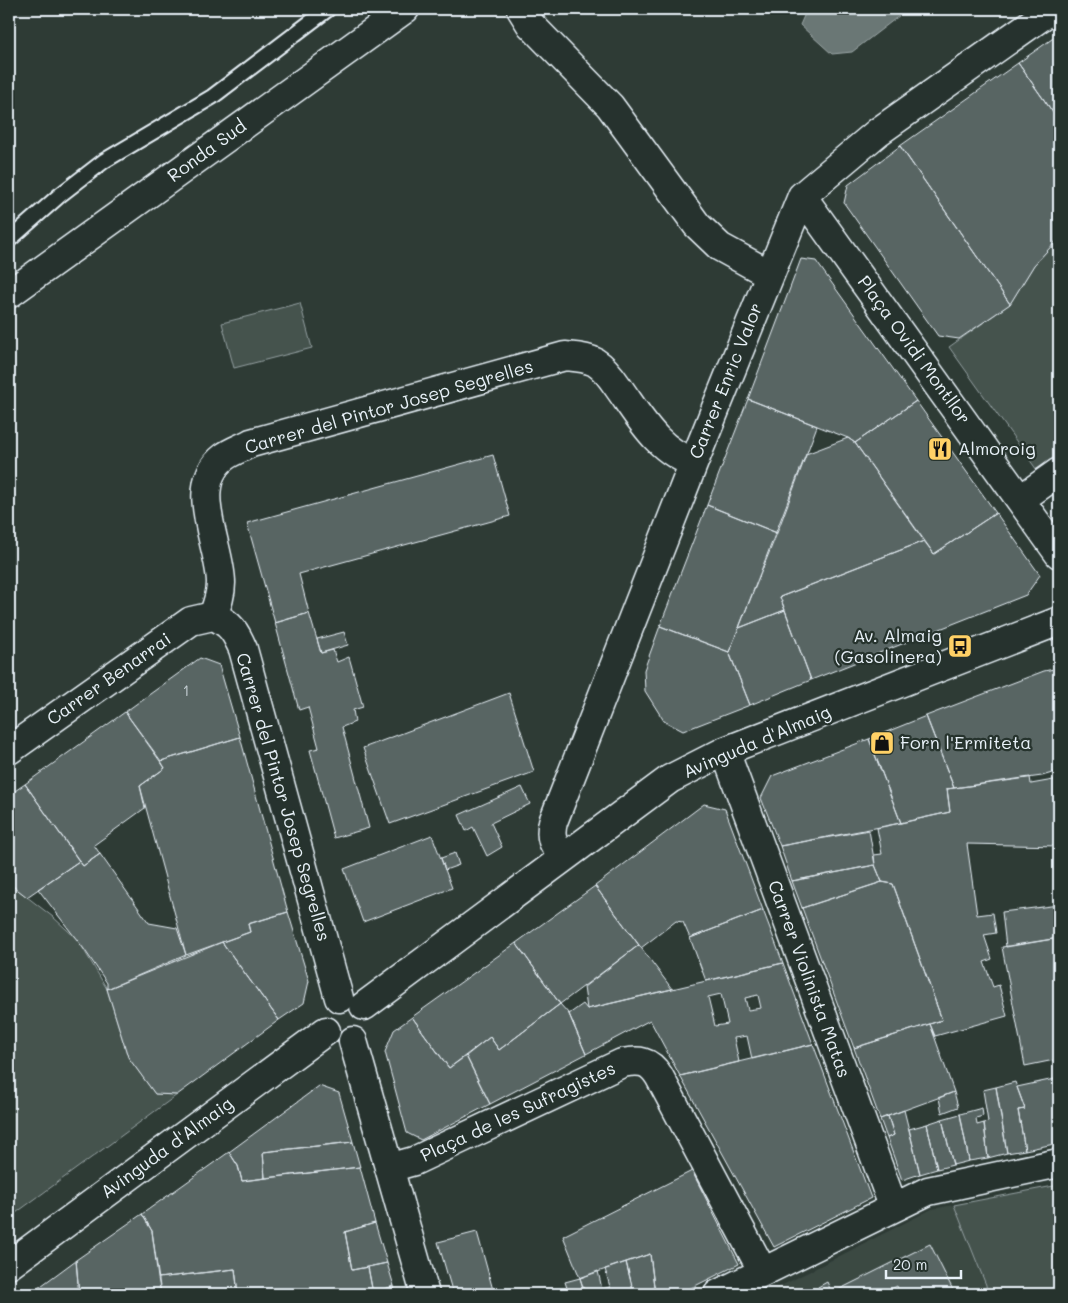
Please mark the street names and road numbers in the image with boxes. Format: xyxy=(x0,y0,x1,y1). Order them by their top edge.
street label: Ronda Sud xyxy=(162,113,251,187)
street label: Plaça Ovidi Montllor xyxy=(853,270,977,428)
street label: Carrer Enric Valor xyxy=(683,299,767,462)
street label: Carrer del Pintor Josep Segrelles xyxy=(242,353,536,459)
street label: Carrer Benarrai xyxy=(42,626,175,730)
street label: Carrer del Pintor Josep Segrelles xyxy=(231,650,337,944)
street label: Avinguda d'Almaig xyxy=(679,699,834,783)
street label: Carrer Violinista Matas xyxy=(763,877,857,1081)
street label: Plaça de les Sufragistes xyxy=(416,1055,619,1167)
street label: Avinguda d'Almaig xyxy=(95,1091,237,1203)

